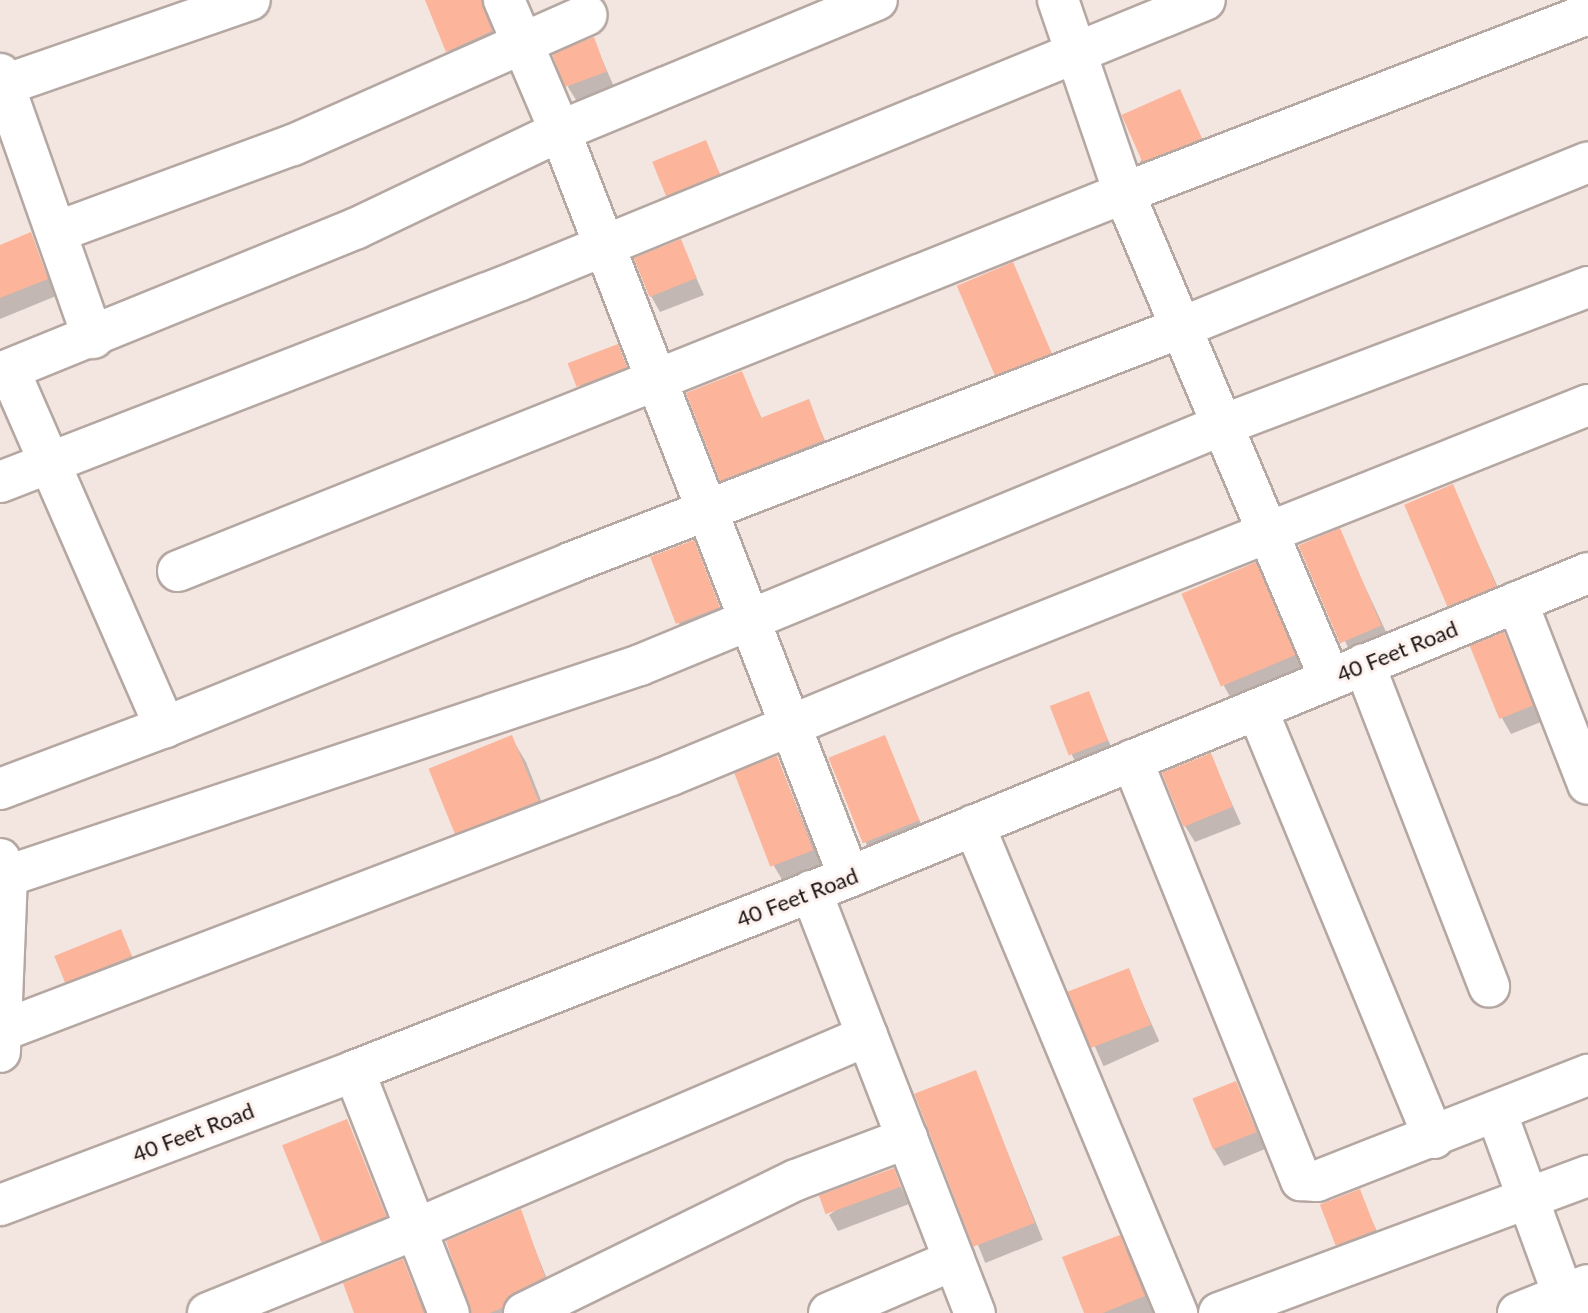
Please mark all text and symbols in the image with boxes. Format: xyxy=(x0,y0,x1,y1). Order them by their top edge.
street label: 40 Feet Road xyxy=(1333,615,1461,687)
street label: 40 Feet Road xyxy=(732,862,862,932)
street label: 40 Feet Road xyxy=(128,1097,258,1167)

